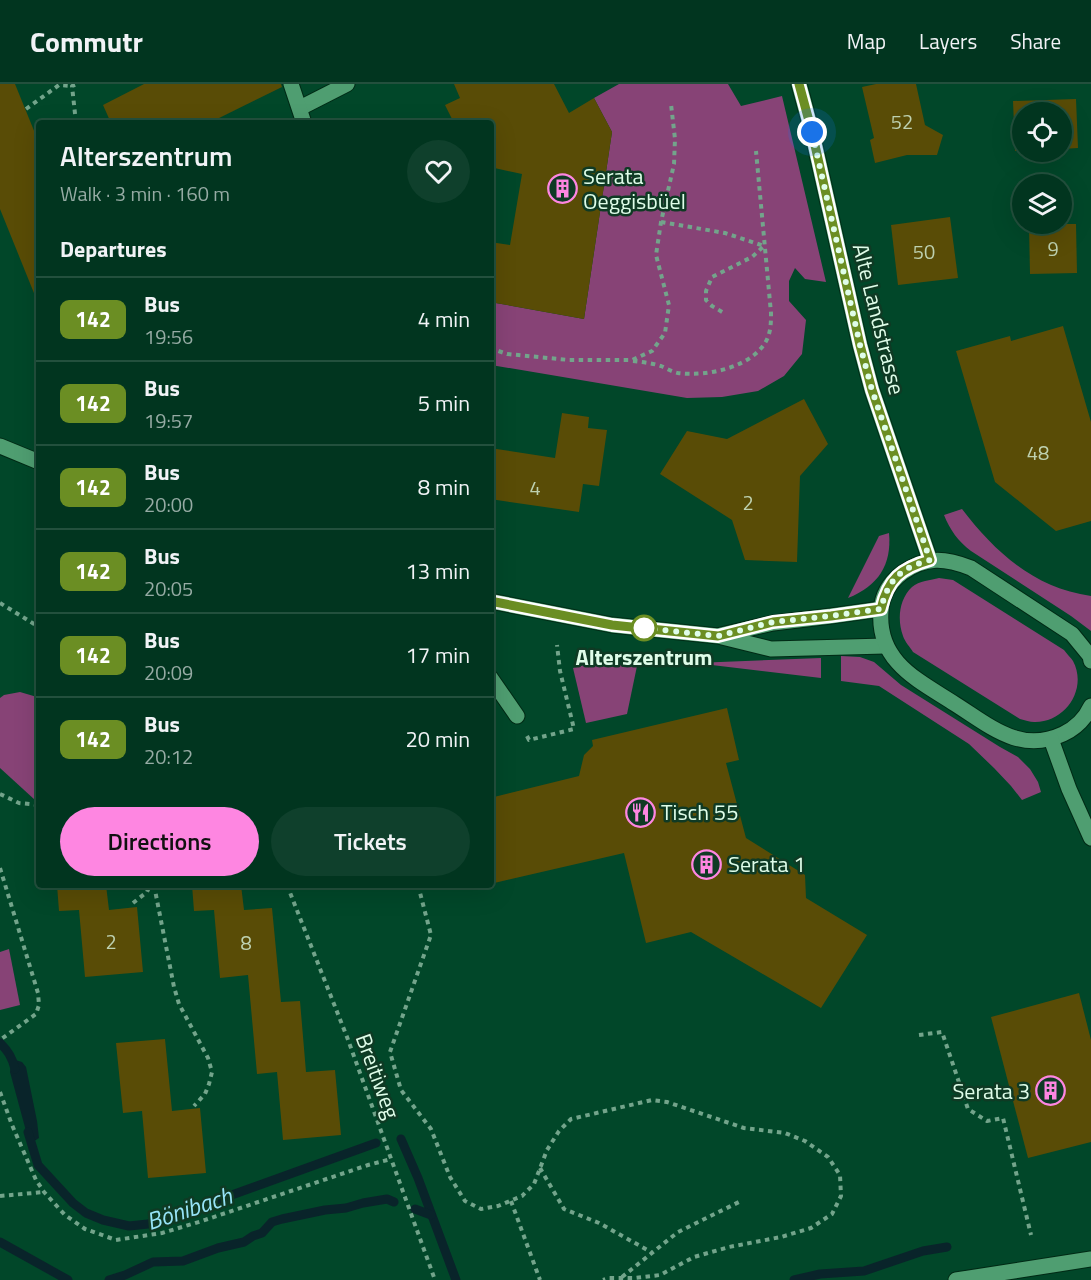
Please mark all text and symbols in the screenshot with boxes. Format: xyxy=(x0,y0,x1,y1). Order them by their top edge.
text: Commutr xyxy=(30,20,143,63)
text: Map xyxy=(847,25,886,57)
text: Layers xyxy=(919,25,977,57)
text: Share xyxy=(1010,25,1061,57)
map controls xyxy=(1012,102,1072,234)
button: locate xyxy=(1012,102,1072,162)
house number: 52 xyxy=(891,106,913,137)
your location xyxy=(797,117,827,147)
text: Alterszentrum xyxy=(60,134,232,177)
button: heart xyxy=(407,140,470,203)
place label: Serata Oeggisbüel xyxy=(583,159,686,218)
building icon: Serata Oeggisbüel xyxy=(546,173,578,205)
button: layers xyxy=(1012,174,1072,234)
text: Walk · 3 min · 160 m xyxy=(60,178,230,209)
text: Departures xyxy=(60,232,167,266)
house number: 9 xyxy=(1047,233,1059,264)
house number: 50 xyxy=(913,236,935,267)
street label: Alte Landstrasse xyxy=(844,240,914,398)
text: Bus xyxy=(144,287,180,321)
text: 4 min xyxy=(418,302,470,336)
text: 142 xyxy=(75,303,111,335)
text: 19:56 xyxy=(144,321,193,352)
text: Bus xyxy=(144,371,180,405)
text: 5 min xyxy=(418,386,470,420)
text: 142 xyxy=(75,387,111,419)
text: 19:57 xyxy=(144,405,193,436)
house number: 48 xyxy=(1027,437,1049,468)
text: Bus xyxy=(144,455,180,489)
text: 8 min xyxy=(418,470,470,504)
text: 142 xyxy=(75,471,111,503)
house number: 4 xyxy=(529,472,541,503)
house number: 2 xyxy=(742,487,754,518)
text: 20:00 xyxy=(144,489,193,520)
text: Bus xyxy=(144,539,180,573)
text: 13 min xyxy=(405,554,470,588)
text: 142 xyxy=(75,555,111,587)
text: 20:05 xyxy=(144,573,193,604)
marker: Alterszentrum xyxy=(631,615,657,641)
text: Bus xyxy=(144,623,180,657)
text: 17 min xyxy=(405,638,470,672)
text: 142 xyxy=(75,639,111,671)
place label: Alterszentrum xyxy=(575,640,713,674)
text: 20:09 xyxy=(144,657,193,688)
text: Bus xyxy=(144,707,180,741)
text: 20 min xyxy=(405,722,470,756)
text: 142 xyxy=(75,723,111,755)
text: 20:12 xyxy=(144,741,193,772)
place label: Tisch 55 xyxy=(661,795,739,829)
restaurant icon: Tisch 55 xyxy=(624,796,656,828)
button: Directions xyxy=(60,807,259,876)
button: Tickets xyxy=(271,807,470,876)
place label: Serata 1 xyxy=(728,847,806,881)
building icon: Serata 1 xyxy=(691,848,723,880)
house number: 2 xyxy=(105,926,117,957)
house number: 8 xyxy=(240,927,252,958)
street label: Breitiweg xyxy=(347,1029,409,1123)
place label: Serata 3 xyxy=(952,1074,1030,1108)
building icon: Serata 3 xyxy=(1035,1075,1067,1107)
water label: Bönibach xyxy=(141,1177,238,1239)

